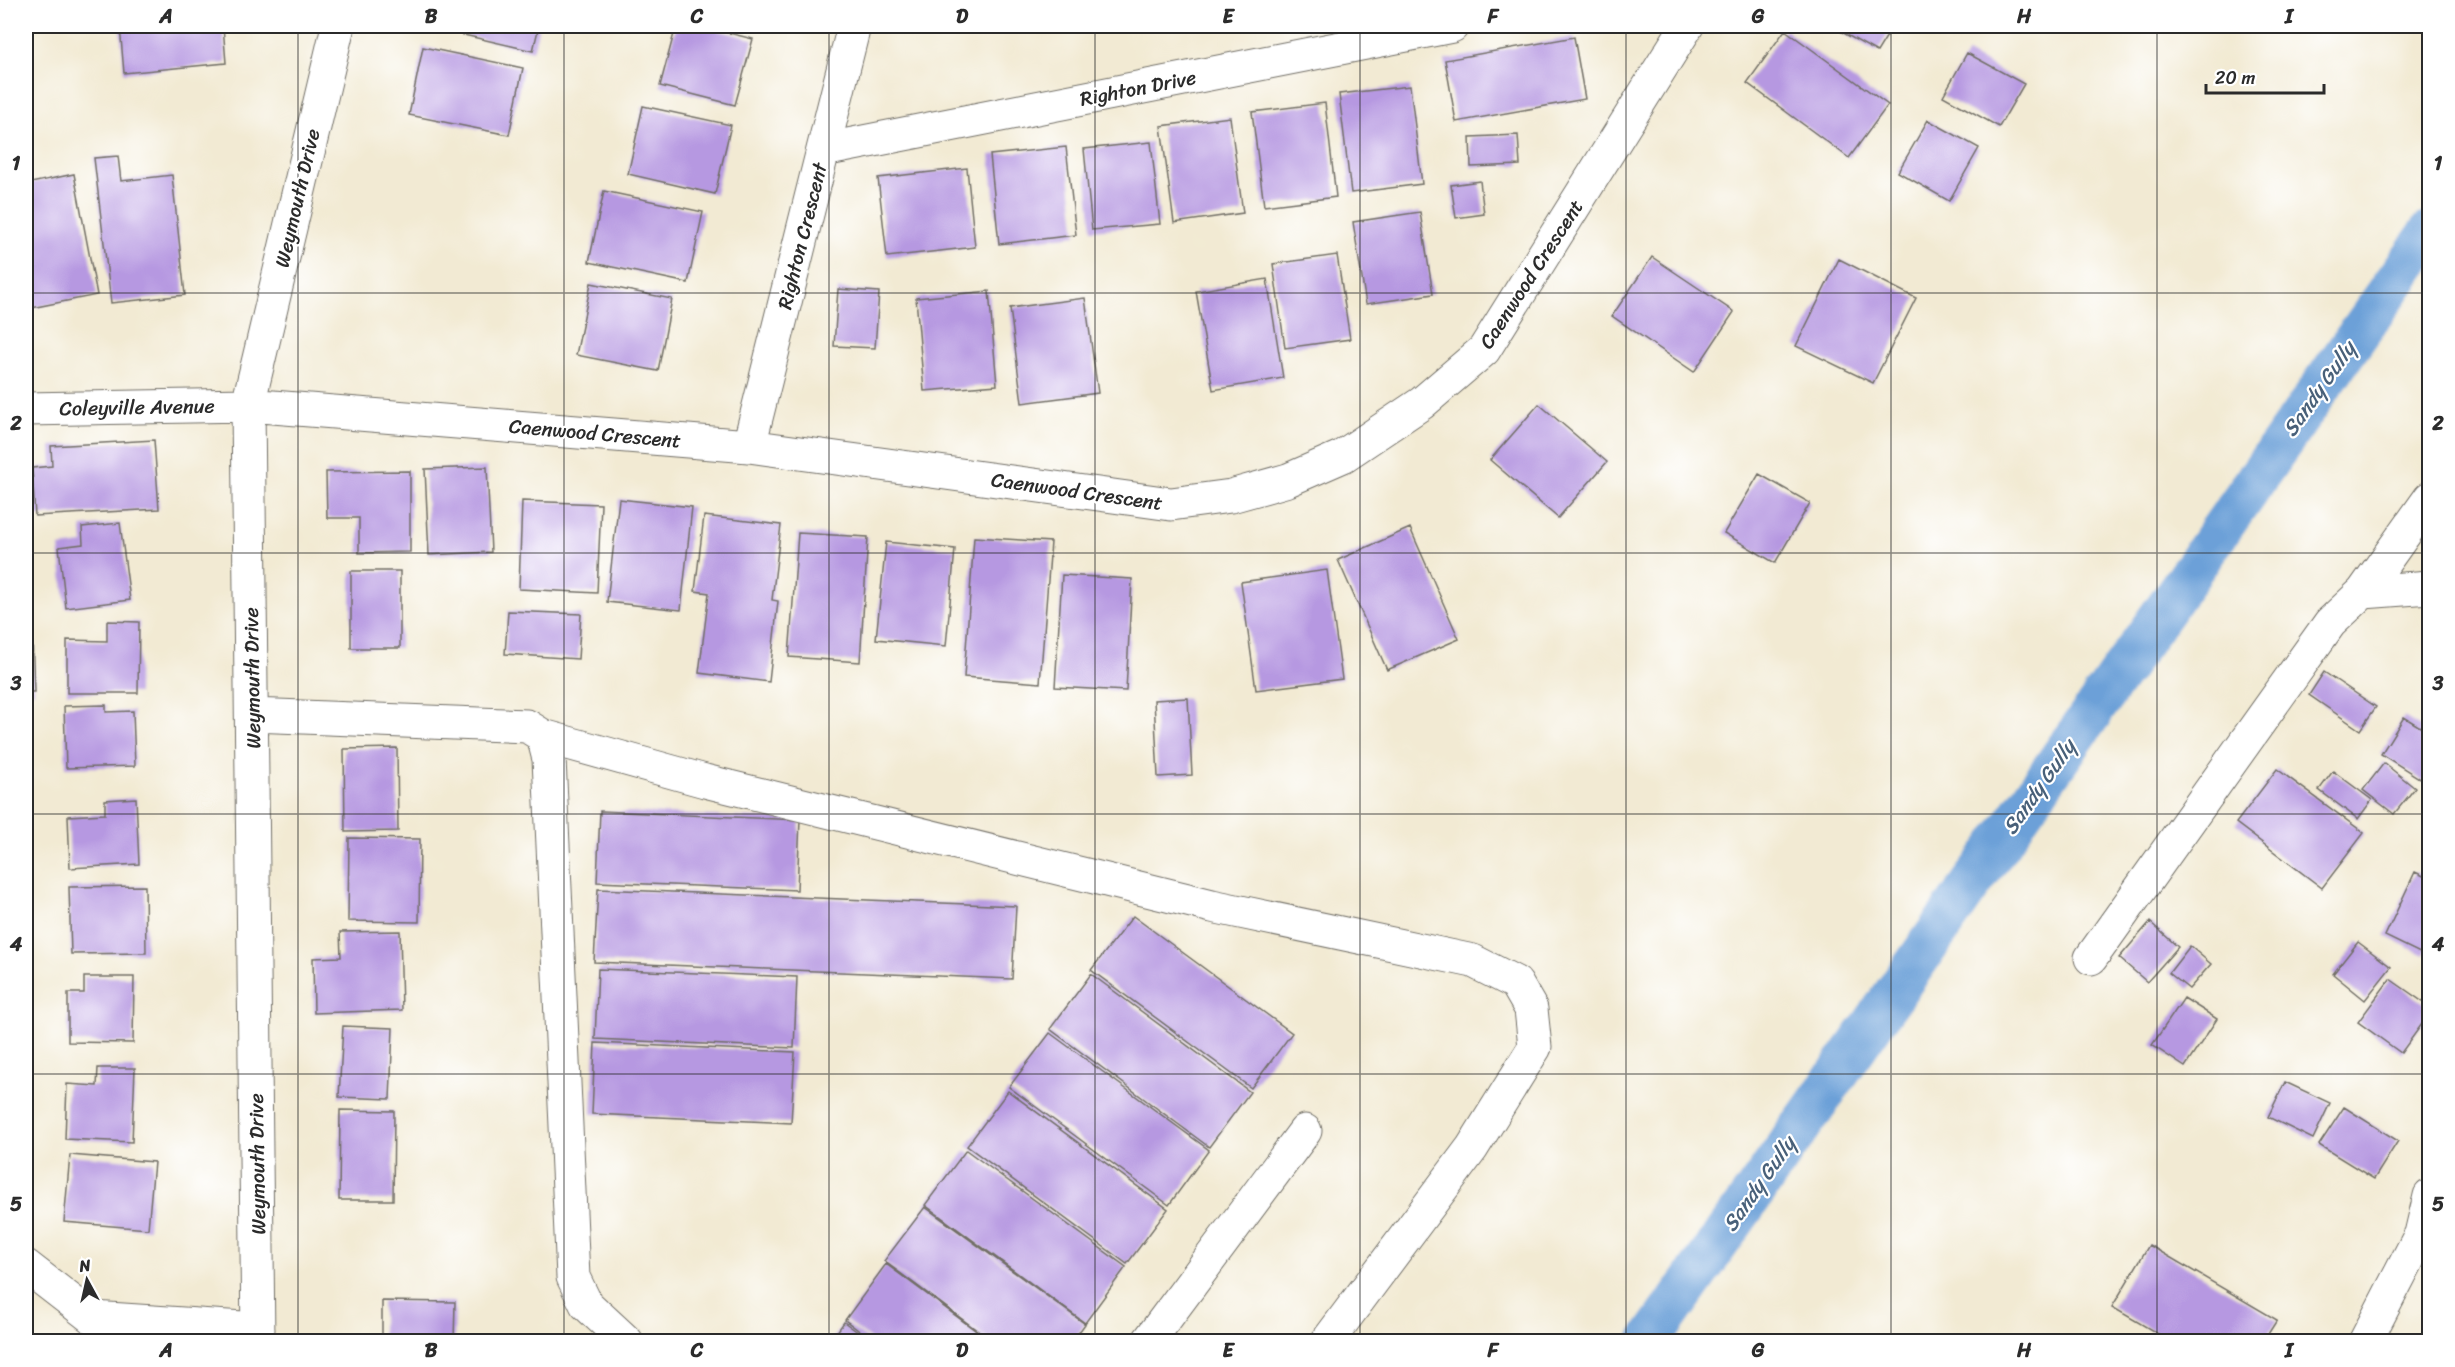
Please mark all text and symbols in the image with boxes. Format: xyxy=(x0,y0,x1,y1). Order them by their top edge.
text: A xyxy=(158,0,173,34)
text: B xyxy=(425,0,438,34)
text: C xyxy=(690,0,704,34)
text: D xyxy=(956,0,969,34)
text: E xyxy=(1222,0,1235,34)
text: F xyxy=(1487,0,1500,34)
text: G xyxy=(1751,0,1765,34)
text: H xyxy=(2016,0,2032,34)
text: I xyxy=(2284,0,2295,34)
scale bar xyxy=(2206,57,2324,95)
street label: Righton Drive xyxy=(1077,60,1199,117)
text: 20 m xyxy=(2215,62,2255,94)
street label: Weymouth Drive xyxy=(265,125,330,271)
text: 1 xyxy=(12,146,21,181)
text: 1 xyxy=(2434,146,2443,181)
street label: Righton Crescent xyxy=(767,158,838,313)
street label: Caenwood Crescent xyxy=(1470,192,1593,356)
water label: Sandy Gully xyxy=(2272,331,2368,445)
street label: Coleyville Avenue xyxy=(59,389,215,426)
text: 2 xyxy=(9,406,22,441)
text: 2 xyxy=(2431,406,2444,441)
street label: Caenwood Crescent xyxy=(508,409,683,458)
street label: Caenwood Crescent xyxy=(989,462,1165,521)
street label: Weymouth Drive xyxy=(234,607,271,749)
text: 3 xyxy=(10,666,22,701)
text: 3 xyxy=(2432,666,2444,701)
water label: Sandy Gully xyxy=(1992,729,2088,843)
text: 4 xyxy=(9,927,23,962)
text: 4 xyxy=(2431,927,2445,962)
street label: Weymouth Drive xyxy=(239,1093,276,1235)
water label: Sandy Gully xyxy=(1712,1126,1808,1240)
text: 5 xyxy=(10,1187,22,1222)
text: 5 xyxy=(2432,1187,2444,1222)
north arrow xyxy=(57,1250,117,1310)
text: N xyxy=(76,1250,93,1281)
text: A xyxy=(158,1333,173,1367)
text: B xyxy=(425,1333,438,1367)
text: C xyxy=(690,1333,704,1367)
text: D xyxy=(956,1333,969,1367)
text: E xyxy=(1222,1333,1235,1367)
text: F xyxy=(1487,1333,1500,1367)
text: G xyxy=(1751,1333,1765,1367)
text: H xyxy=(2016,1333,2032,1367)
text: I xyxy=(2284,1333,2295,1367)

